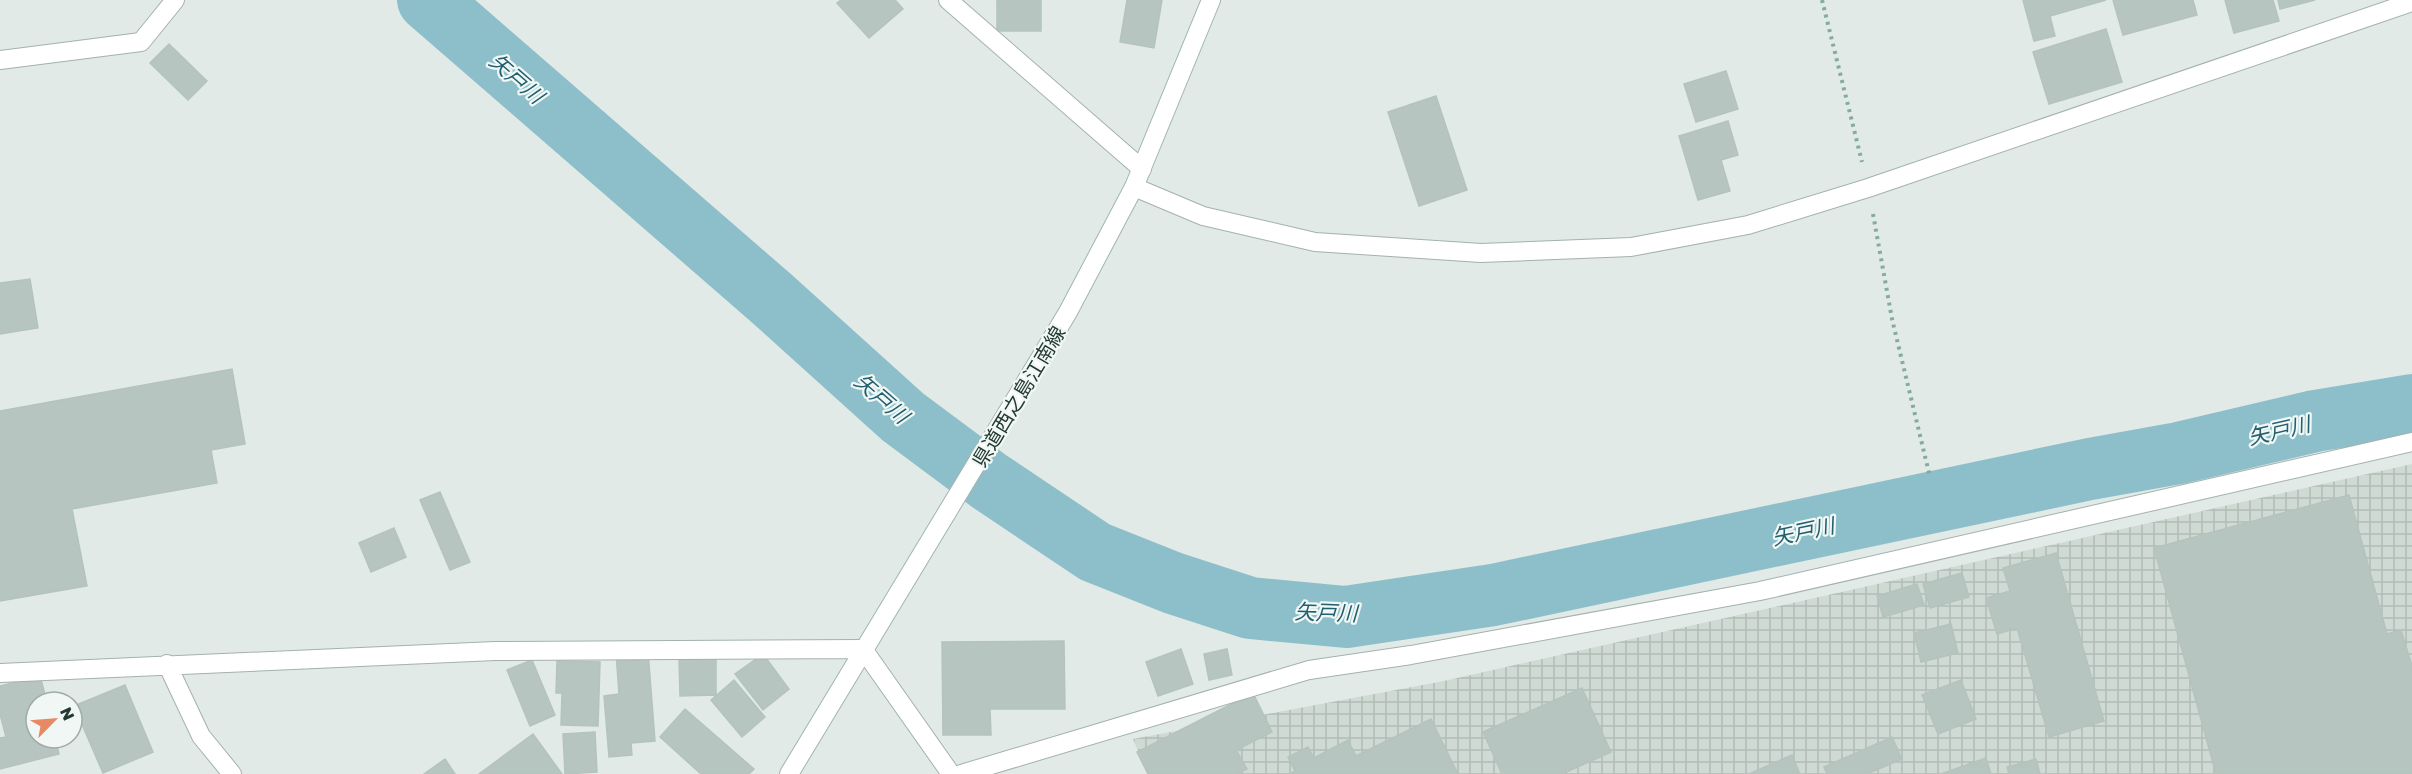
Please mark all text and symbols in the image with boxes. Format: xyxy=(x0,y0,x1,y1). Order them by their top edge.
water label: 矢戸川 xyxy=(485,48,551,110)
street label: 県道西之島江南線 xyxy=(967,321,1069,471)
water label: 矢戸川 xyxy=(850,368,916,430)
water label: 矢戸川 xyxy=(2245,410,2315,450)
water label: 矢戸川 xyxy=(1769,511,1838,550)
water label: 矢戸川 xyxy=(1294,598,1360,626)
north arrow xyxy=(24,690,84,750)
text: N xyxy=(56,704,79,723)

